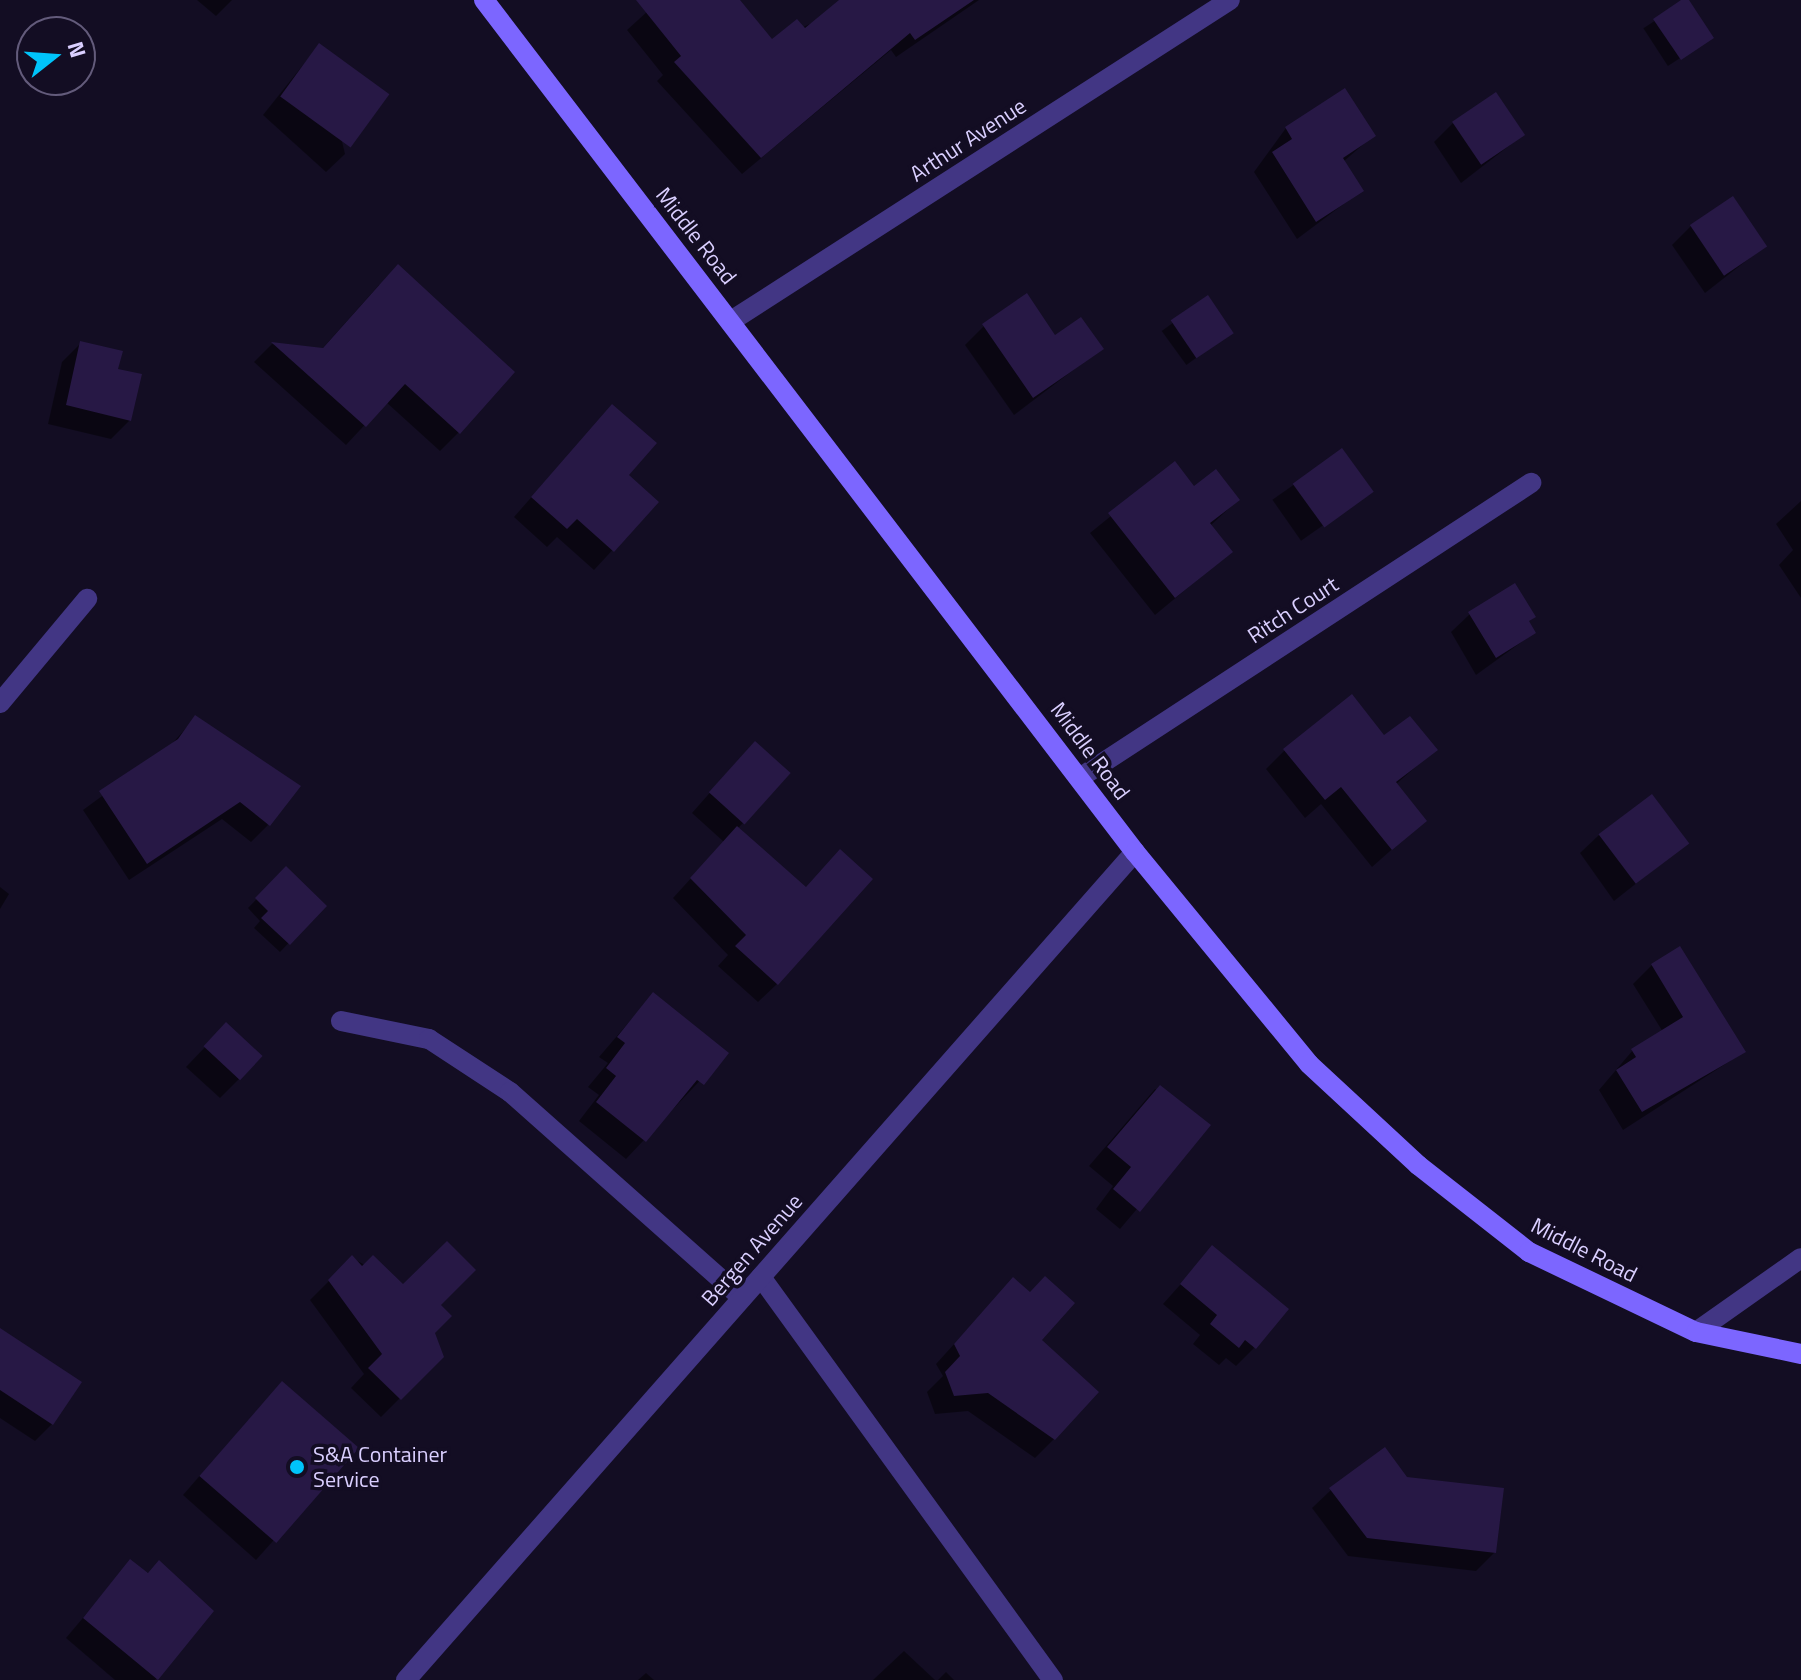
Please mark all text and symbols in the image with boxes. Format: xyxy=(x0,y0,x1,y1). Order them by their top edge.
north arrow xyxy=(16,16,96,96)
text: N xyxy=(59,37,96,62)
street label: Arthur Avenue xyxy=(905,93,1031,187)
street label: Middle Road xyxy=(650,182,742,290)
street label: Ritch Court xyxy=(1243,571,1343,649)
street label: Middle Road xyxy=(1045,697,1135,805)
street label: Bergen Avenue xyxy=(696,1189,808,1311)
street label: Middle Road xyxy=(1527,1212,1641,1288)
place label: S&A Container Service xyxy=(313,1441,447,1492)
marker: S&A Container Service xyxy=(288,1458,306,1476)

